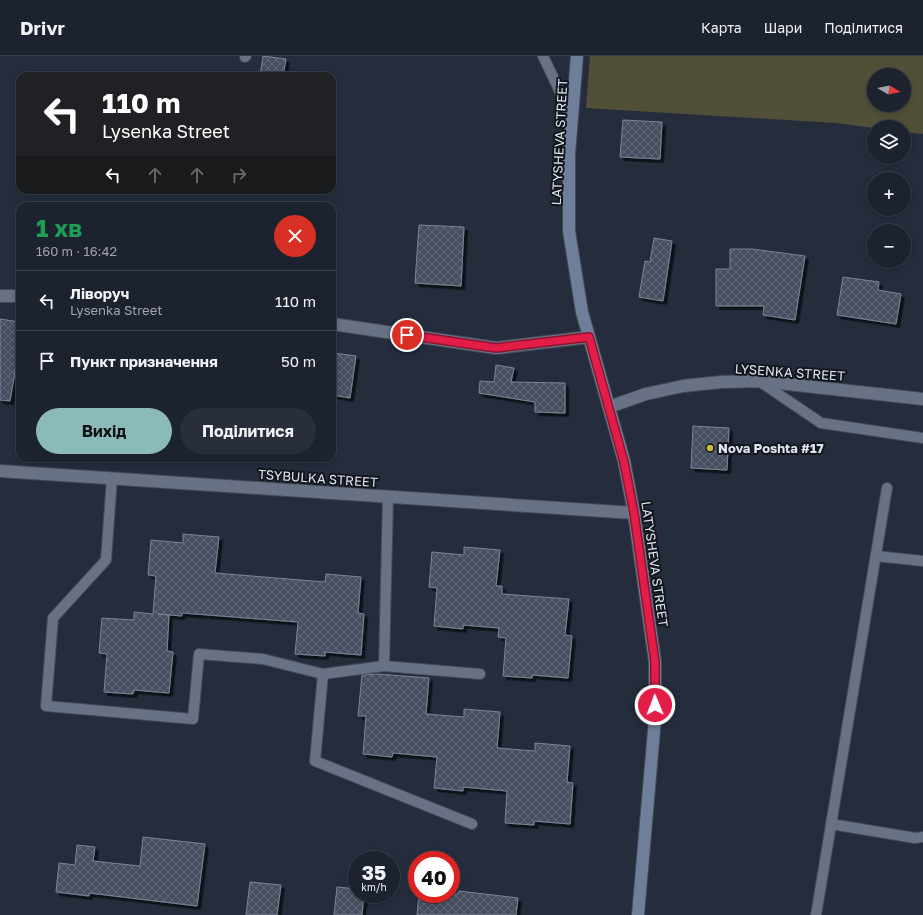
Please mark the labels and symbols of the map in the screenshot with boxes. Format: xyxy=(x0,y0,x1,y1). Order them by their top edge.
north arrow xyxy=(867,68,911,112)
street label: LATYSHEVA STREET xyxy=(548,78,570,206)
pin xyxy=(390,318,424,352)
street label: LYSENKA STREET xyxy=(734,360,846,384)
place label: Nova Poshta #17 xyxy=(718,440,824,456)
marker: Nova Poshta #17 xyxy=(705,443,715,453)
street label: TSYBULKA STREET xyxy=(257,466,379,490)
street label: LATYSHEVA STREET xyxy=(638,500,672,628)
position arrow xyxy=(634,684,676,726)
speed limit sign: 40 xyxy=(408,851,460,903)

